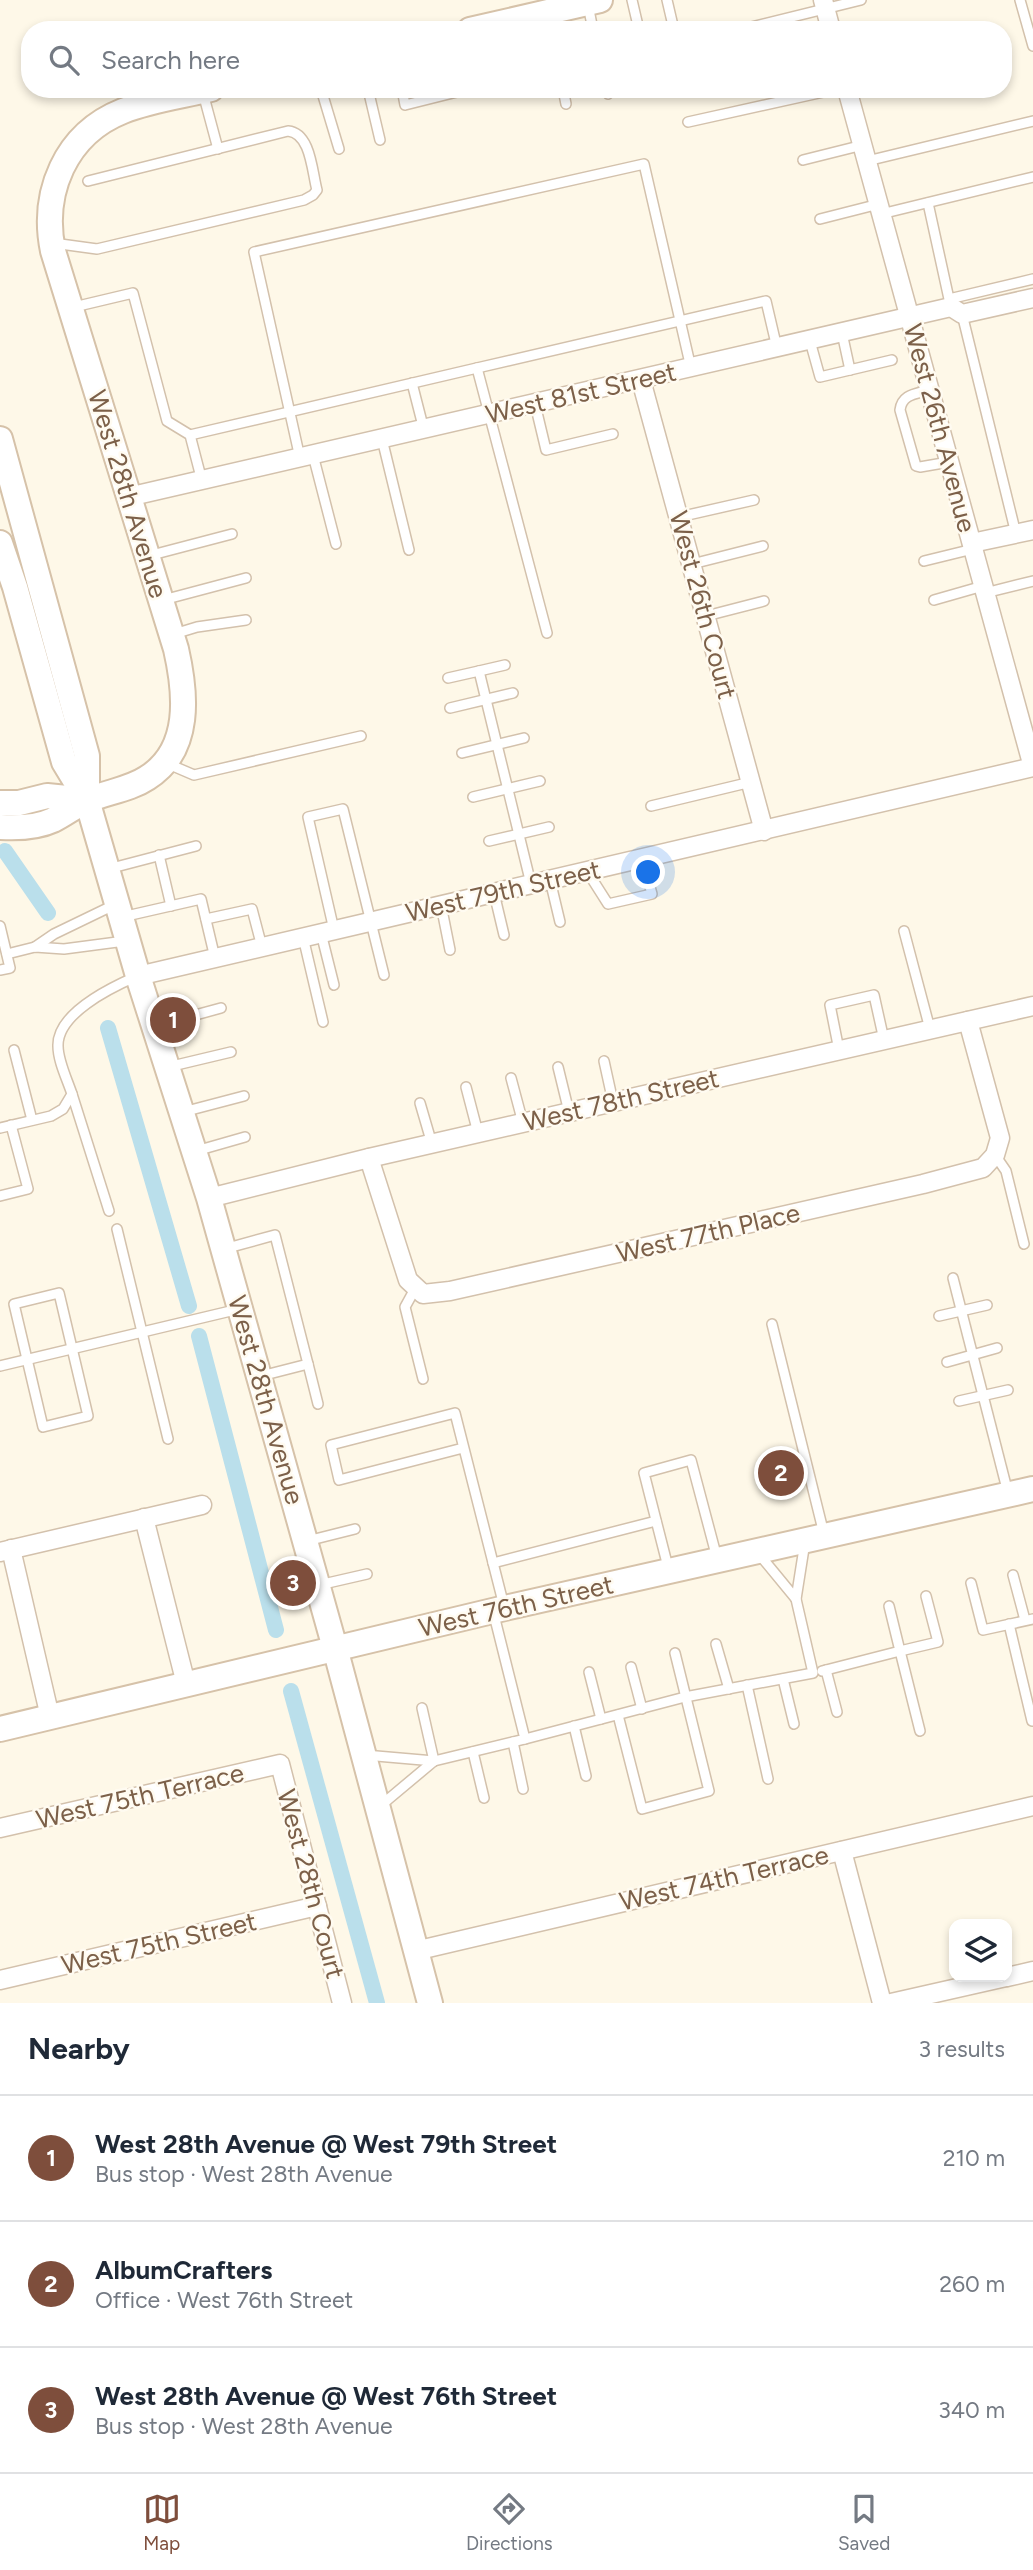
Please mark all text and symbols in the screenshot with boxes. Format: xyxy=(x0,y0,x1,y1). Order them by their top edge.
search box xyxy=(21,21,1012,98)
icon: search xyxy=(45,41,83,79)
text: Search here xyxy=(101,44,240,76)
street label: West 26th Avenue xyxy=(897,320,983,536)
street label: West 81st Street xyxy=(483,356,679,430)
street label: West 28th Avenue xyxy=(81,386,175,602)
street label: West 26th Court xyxy=(663,507,744,703)
street label: West 79th Street xyxy=(403,853,604,929)
your location xyxy=(631,855,665,889)
pin: 1 xyxy=(150,994,196,1046)
street label: West 78th Street xyxy=(520,1062,722,1138)
street label: West 77th Place xyxy=(613,1196,803,1270)
street label: West 28th Avenue xyxy=(221,1292,311,1508)
pin: 2 xyxy=(758,1447,804,1499)
pin: 3 xyxy=(270,1557,316,1609)
street label: West 76th Street xyxy=(416,1568,617,1644)
street label: West 75th Terrace xyxy=(33,1757,247,1835)
street label: West 28th Court xyxy=(270,1786,352,1982)
street label: West 74th Terrace xyxy=(616,1838,832,1918)
street label: West 75th Street xyxy=(58,1905,260,1981)
map controls xyxy=(949,1919,1012,1982)
button: layers xyxy=(949,1919,1012,1982)
text: Nearby xyxy=(28,2030,130,2067)
text: 3 results xyxy=(918,2035,1005,2063)
text: West 28th Avenue @ West 79th Street xyxy=(95,2128,557,2160)
text: 1 xyxy=(46,2144,56,2172)
text: 210 m xyxy=(943,2144,1005,2172)
text: Bus stop · West 28th Avenue xyxy=(95,2160,393,2188)
text: AlbumCrafters xyxy=(95,2254,272,2286)
text: 2 xyxy=(44,2270,58,2298)
text: 260 m xyxy=(939,2270,1005,2298)
text: Office · West 76th Street xyxy=(95,2286,353,2314)
text: West 28th Avenue @ West 76th Street xyxy=(95,2380,557,2412)
text: 3 xyxy=(45,2396,57,2424)
text: 340 m xyxy=(938,2396,1005,2424)
text: Bus stop · West 28th Avenue xyxy=(95,2412,393,2440)
tab: Map xyxy=(143,2490,181,2555)
tab: Directions xyxy=(466,2490,553,2555)
tab: Saved xyxy=(838,2490,890,2555)

